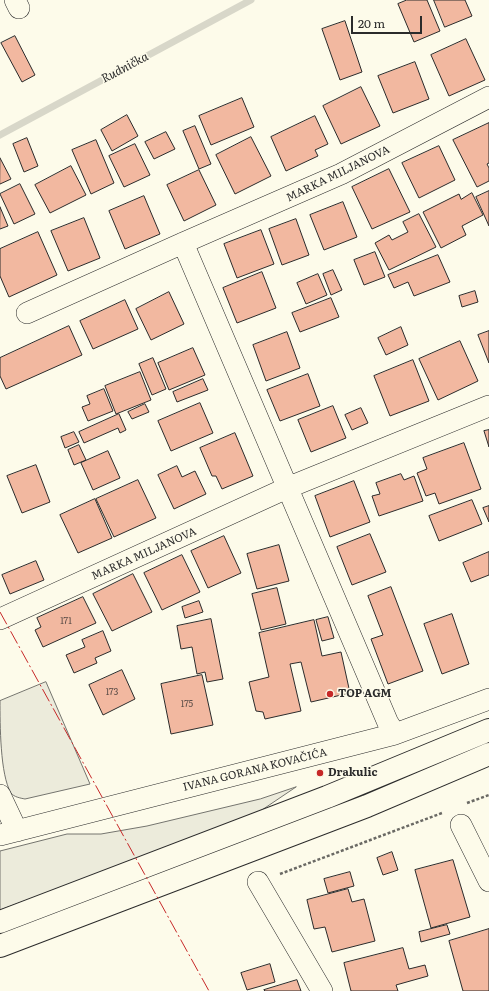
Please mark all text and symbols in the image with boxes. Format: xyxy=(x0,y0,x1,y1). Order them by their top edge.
scale bar xyxy=(353,8,424,34)
text: 20 m xyxy=(358,14,385,32)
water label: Rudnička xyxy=(99,50,151,86)
street label: MARKA MILJANOVA xyxy=(284,143,392,205)
street label: MARKA MILJANOVA xyxy=(89,525,199,583)
house number: 171 xyxy=(60,616,72,626)
house number: 173 xyxy=(106,687,118,697)
place label: TOP AGM xyxy=(338,687,391,701)
marker: TOP AGM xyxy=(325,689,335,699)
house number: 175 xyxy=(181,699,193,709)
street label: IVANA GORANA KOVAČIĆA xyxy=(182,746,328,794)
place label: Drakulic xyxy=(328,766,377,780)
marker: Drakulic xyxy=(315,768,325,778)

